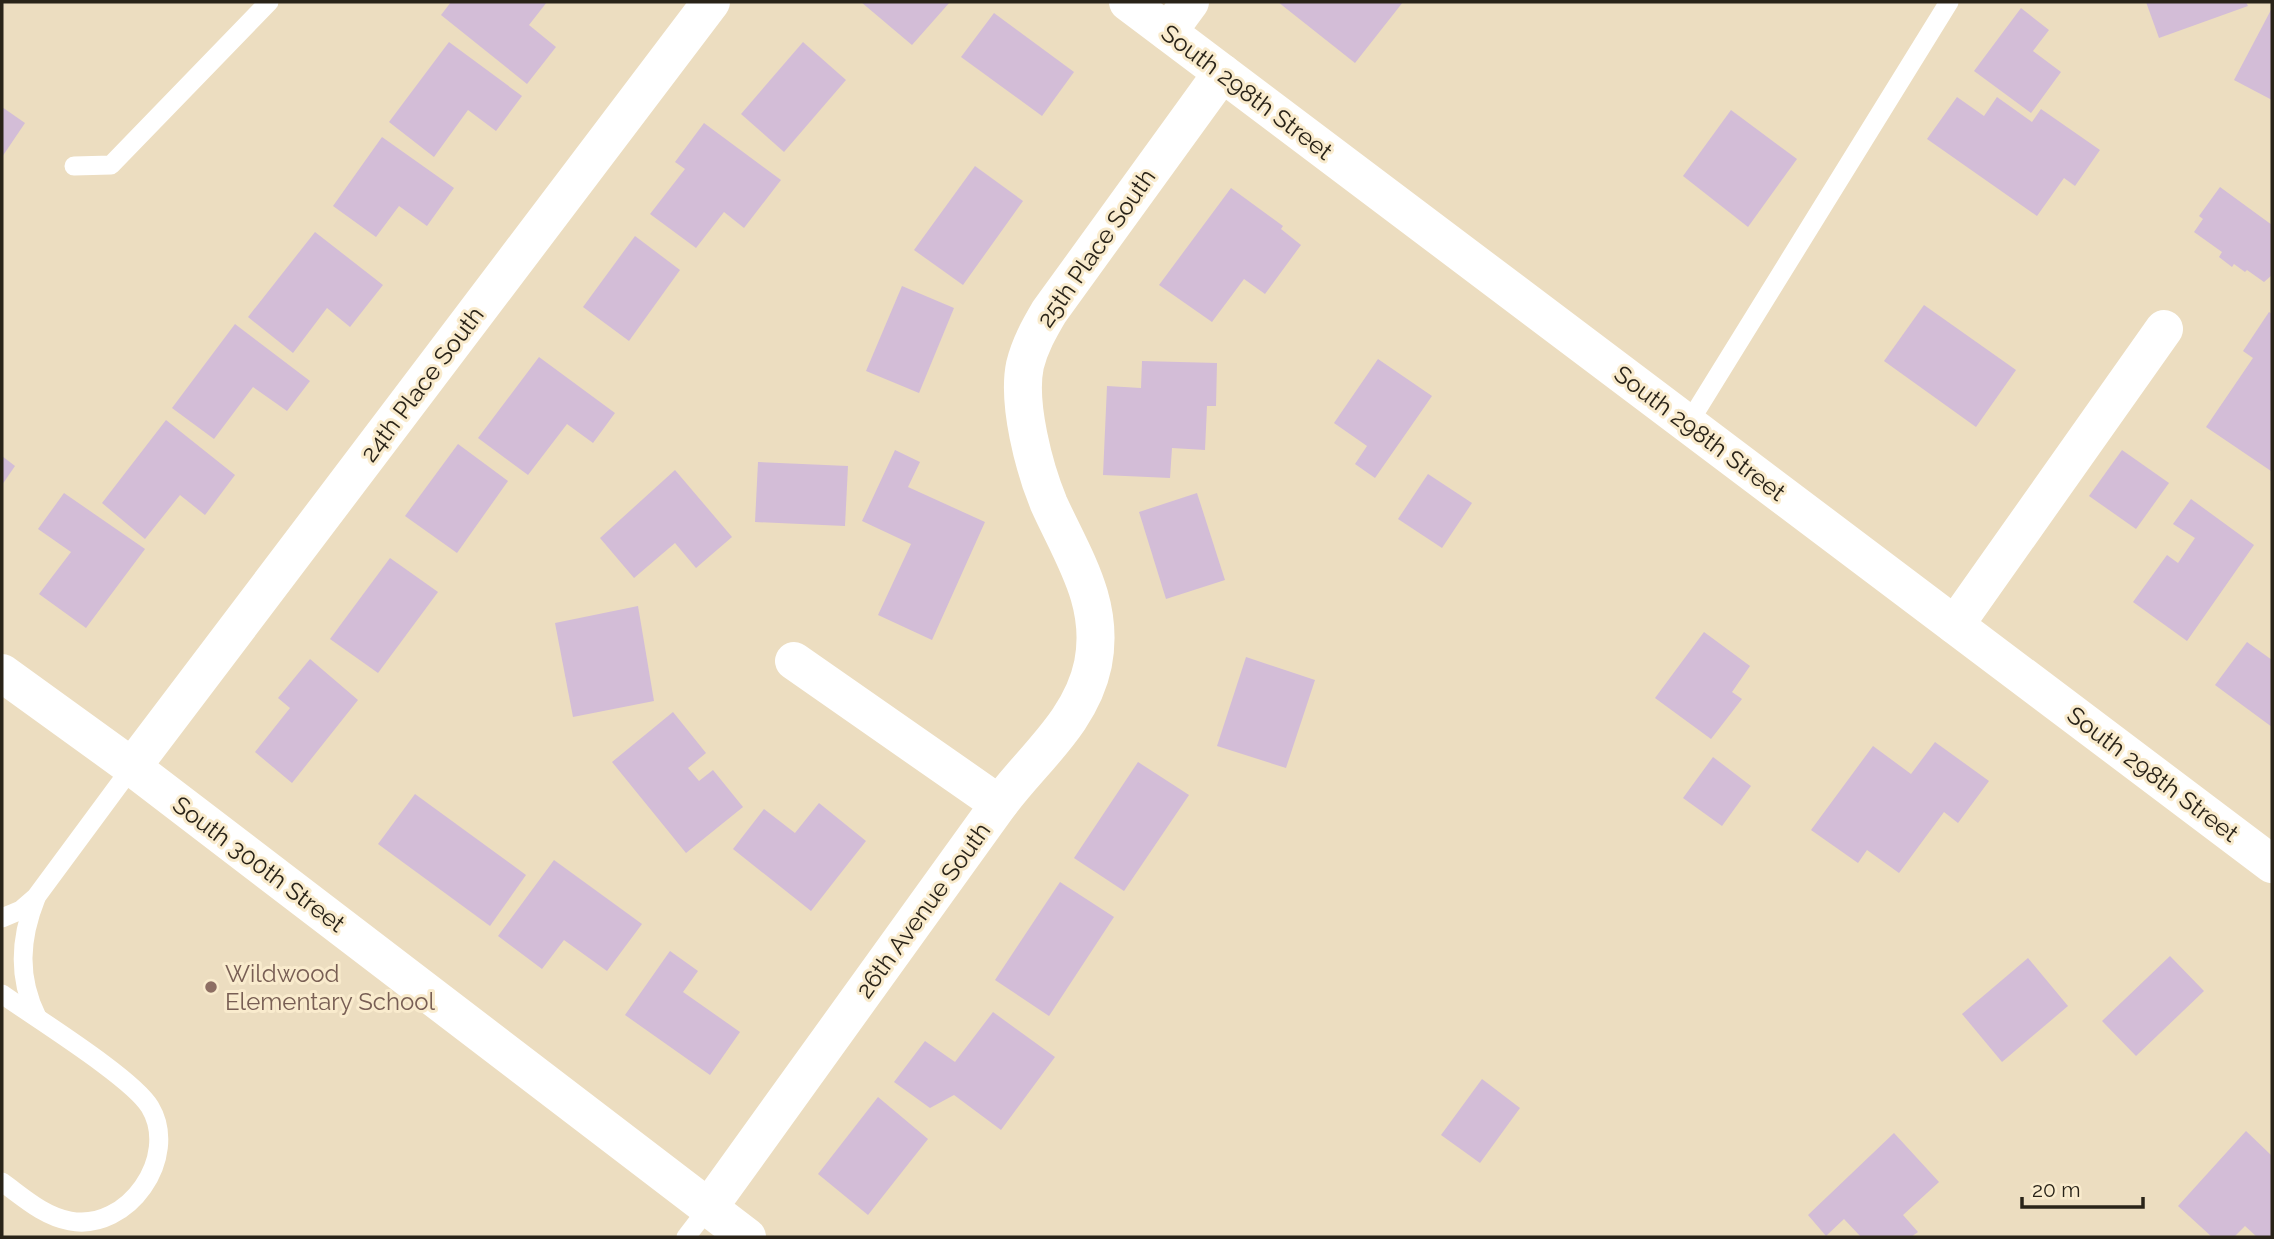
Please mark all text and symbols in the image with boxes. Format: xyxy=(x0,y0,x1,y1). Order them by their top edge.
street label: South 298th Street xyxy=(1156,18,1338,166)
street label: 25th Place South xyxy=(1031,163,1161,333)
street label: 24th Place South xyxy=(354,301,490,467)
street label: South 298th Street xyxy=(1609,359,1791,507)
street label: South 298th Street xyxy=(2062,700,2244,848)
street label: South 300th Street xyxy=(167,790,351,938)
street label: 26th Avenue South xyxy=(850,817,996,1003)
place label: Wildwood Elementary School xyxy=(225,959,436,1016)
marker: Wildwood Elementary School xyxy=(203,979,219,995)
scale bar xyxy=(2022,1166,2143,1210)
text: 20 m xyxy=(2032,1177,2080,1202)

